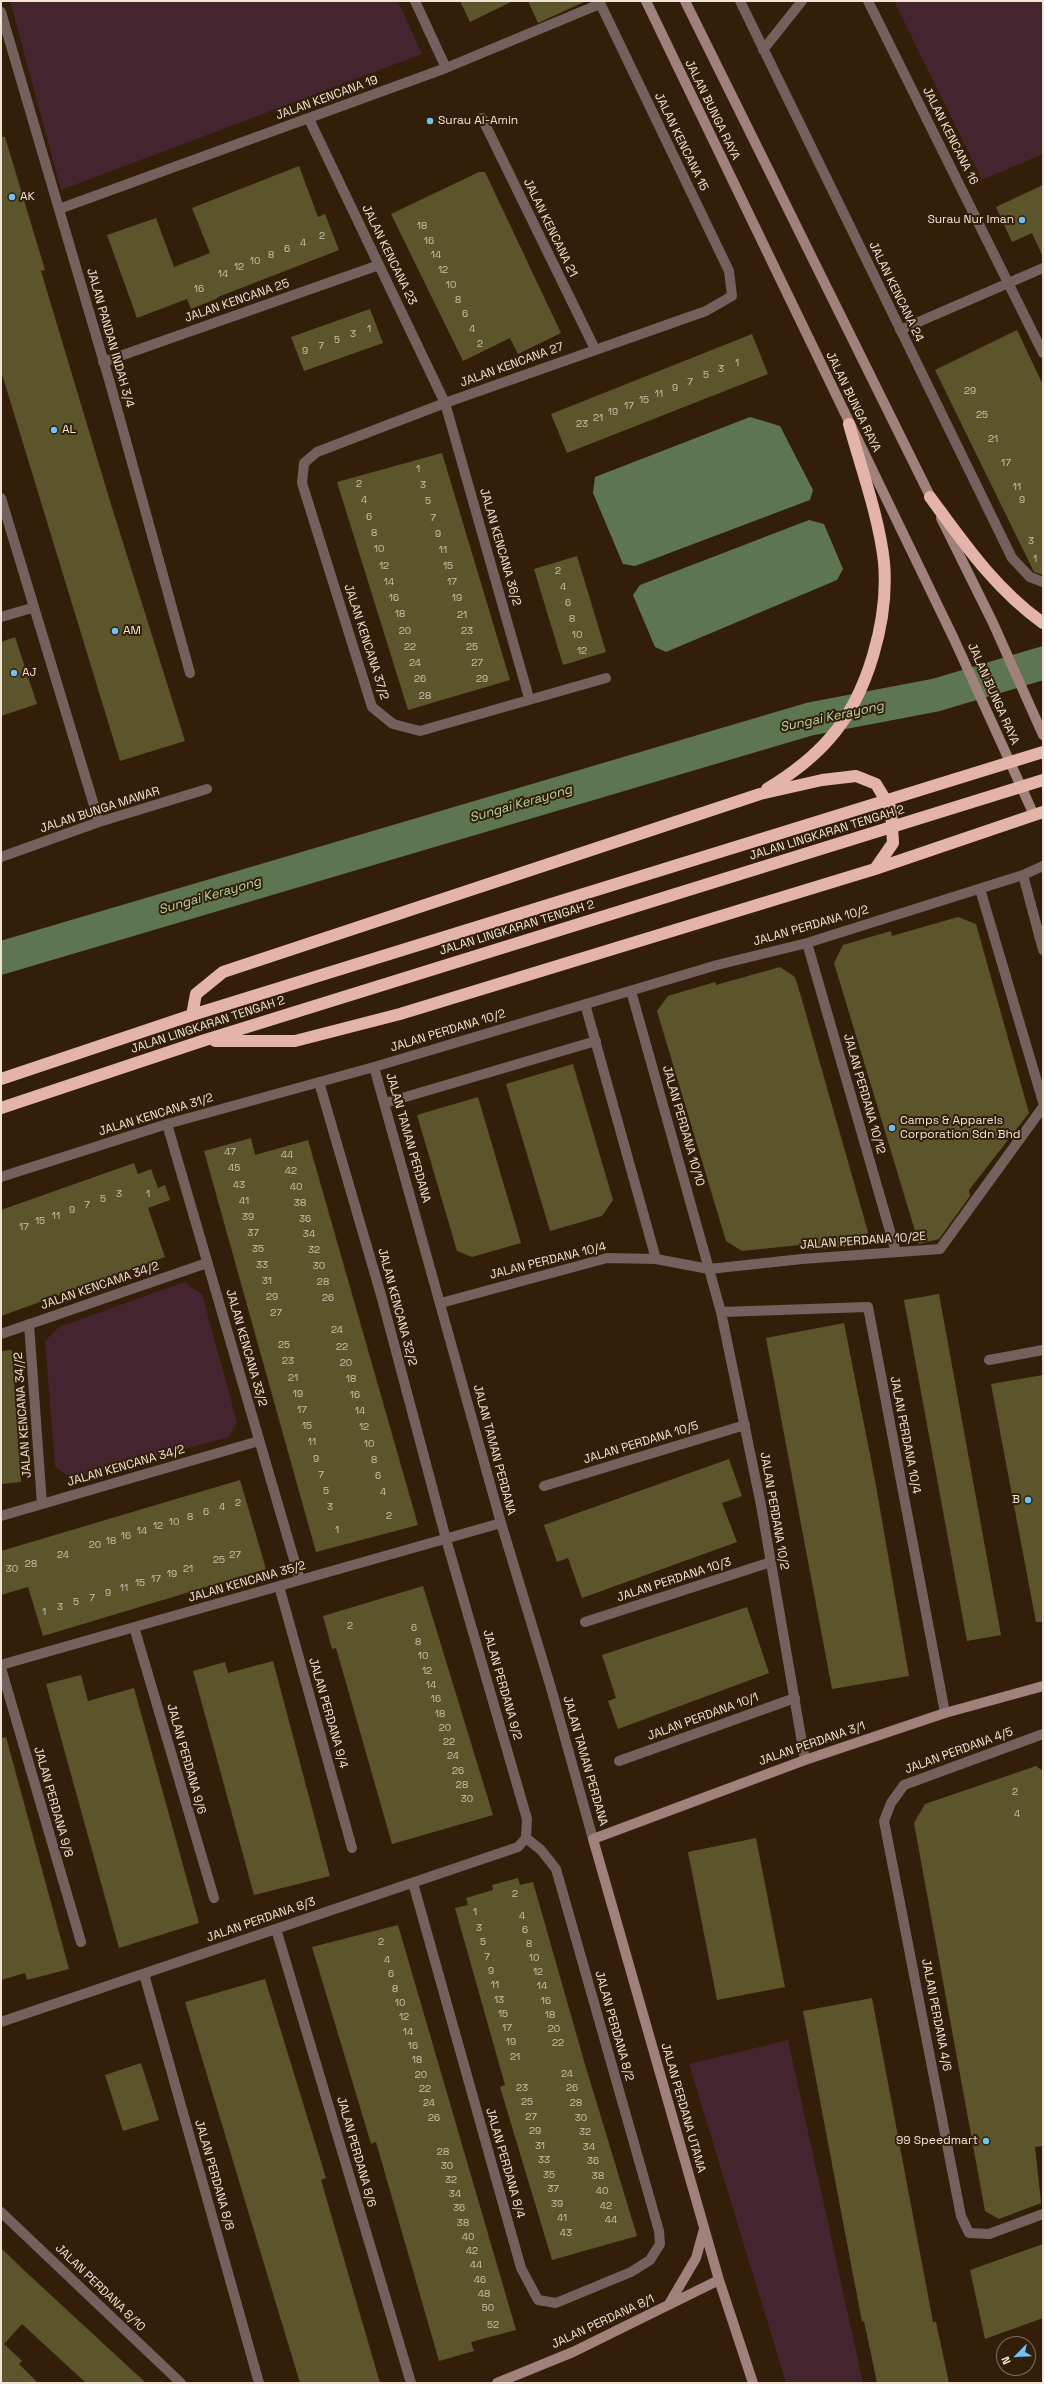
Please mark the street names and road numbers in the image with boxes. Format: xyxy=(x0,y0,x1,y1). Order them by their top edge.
street label: JALAN BUNGA RAYA xyxy=(681,57,743,163)
street label: JALAN KENCANA 19 xyxy=(274,73,380,123)
street label: JALAN KENCANA 16 xyxy=(919,85,981,187)
street label: JALAN KENCANA 15 xyxy=(651,91,711,193)
street label: JALAN KENCANA 21 xyxy=(520,177,580,279)
street label: JALAN KENCANA 23 xyxy=(358,203,420,307)
street label: JALAN KENCANA 24 xyxy=(865,240,927,344)
street label: JALAN PANDAN INDAH 3/4 xyxy=(83,267,137,409)
street label: JALAN KENCANA 25 xyxy=(183,276,291,326)
street label: JALAN KENCANA 27 xyxy=(458,340,566,390)
street label: JALAN BUNGA RAYA xyxy=(822,349,884,455)
street label: JALAN KENCANA 36/2 xyxy=(476,487,524,607)
street label: JALAN KENCANA 37/2 xyxy=(340,582,392,702)
street label: JALAN BUNGA RAYA xyxy=(964,641,1022,747)
street label: JALAN BUNGA MAWAR xyxy=(38,784,162,836)
street label: JALAN LINGKARAN TENGAH 2 xyxy=(748,803,906,863)
street label: JALAN LINGKARAN TENGAH 2 xyxy=(438,898,596,958)
street label: JALAN PERDANA 10/2 xyxy=(752,903,870,949)
street label: JALAN LINGKARAN TENGAH 2 xyxy=(129,993,287,1057)
street label: JALAN PERDANA 10/2 xyxy=(389,1007,507,1055)
street label: JALAN PERDANA 10/12 xyxy=(840,1032,888,1156)
street label: JALAN PERDANA 10/10 xyxy=(659,1064,707,1188)
street label: JALAN TAMAN PERDANA xyxy=(383,1071,433,1205)
street label: JALAN KENCANA 31/2 xyxy=(97,1091,215,1139)
street label: JALAN PERDANA 10/2E xyxy=(800,1229,926,1253)
street label: JALAN PERDANA 10/4 xyxy=(488,1240,608,1282)
street label: JALAN KENCANA 32/2 xyxy=(374,1246,420,1368)
street label: JALAN KENCAMA 34/2 xyxy=(39,1259,161,1313)
street label: JALAN KENCANA 33/2 xyxy=(222,1288,270,1408)
street label: JALAN KENCANA 34//2 xyxy=(11,1352,35,1478)
street label: JALAN PERDANA 10/4 xyxy=(887,1375,923,1495)
street label: JALAN TAMAN PERDANA xyxy=(470,1383,518,1517)
street label: JALAN PERDANA 10/5 xyxy=(582,1419,700,1467)
street label: JALAN KENCANA 34/2 xyxy=(66,1442,186,1490)
street label: JALAN PERDANA 10/2 xyxy=(757,1451,791,1571)
street label: JALAN PERDANA 10/3 xyxy=(615,1555,733,1605)
street label: JALAN KENCANA 35/2 xyxy=(187,1558,307,1606)
street label: JALAN PERDANA 9/2 xyxy=(479,1628,525,1742)
street label: JALAN PERDANA 9/4 xyxy=(305,1656,351,1770)
street label: JALAN PERDANA 10/1 xyxy=(645,1690,761,1744)
street label: JALAN TAMAN PERDANA xyxy=(560,1694,610,1828)
street label: JALAN PERDANA 9/6 xyxy=(163,1702,209,1816)
street label: JALAN PERDANA 3/1 xyxy=(757,1719,867,1769)
street label: JALAN PERDANA 4/5 xyxy=(903,1725,1015,1777)
street label: JALAN PERDANA 9/8 xyxy=(30,1745,76,1859)
street label: JALAN PERDANA 8/3 xyxy=(205,1895,317,1945)
street label: JALAN PERDANA 4/6 xyxy=(918,1958,954,2072)
street label: JALAN PERDANA 8/2 xyxy=(591,1969,637,2083)
street label: JALAN PERDANA UTAMA xyxy=(658,2041,708,2175)
street label: JALAN PERDANA 8/6 xyxy=(333,2095,379,2209)
street label: JALAN PERDANA 8/4 xyxy=(482,2106,528,2220)
street label: JALAN PERDANA 8/8 xyxy=(191,2118,237,2232)
street label: JALAN PERDANA 8/10 xyxy=(52,2241,148,2335)
street label: JALAN PERDANA 8/1 xyxy=(549,2292,657,2352)

